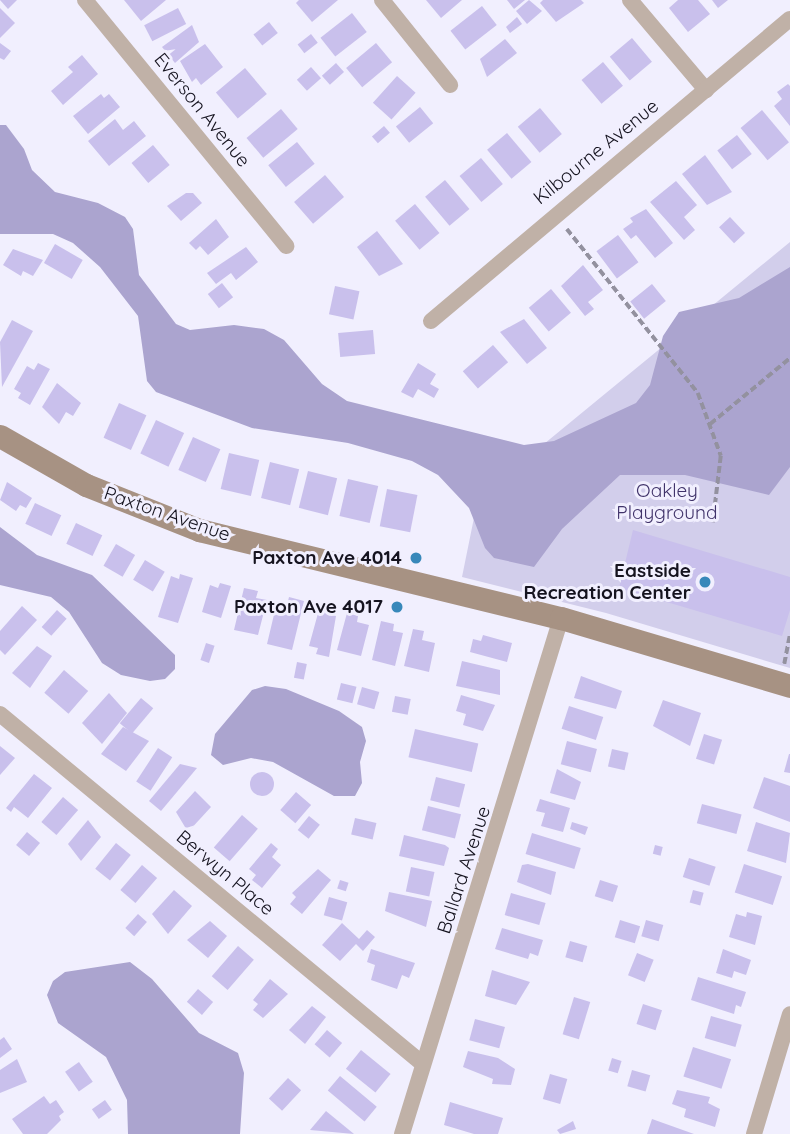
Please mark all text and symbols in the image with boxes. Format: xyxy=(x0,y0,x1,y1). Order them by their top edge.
street label: Everson Avenue xyxy=(149,48,255,172)
street label: Kilbourne Avenue xyxy=(529,95,663,209)
park label: Oakley Playground xyxy=(616,480,718,524)
street label: Paxton Avenue xyxy=(101,482,233,546)
place label: Paxton Ave 4014 xyxy=(252,547,402,569)
marker: Paxton Ave 4014 xyxy=(408,550,424,566)
place label: Eastside Recreation Center xyxy=(524,560,691,604)
marker: Eastside Recreation Center xyxy=(697,574,713,590)
place label: Paxton Ave 4017 xyxy=(234,596,383,618)
marker: Paxton Ave 4017 xyxy=(389,599,405,615)
street label: Ballard Avenue xyxy=(433,803,495,937)
street label: Berwyn Place xyxy=(172,826,278,920)

